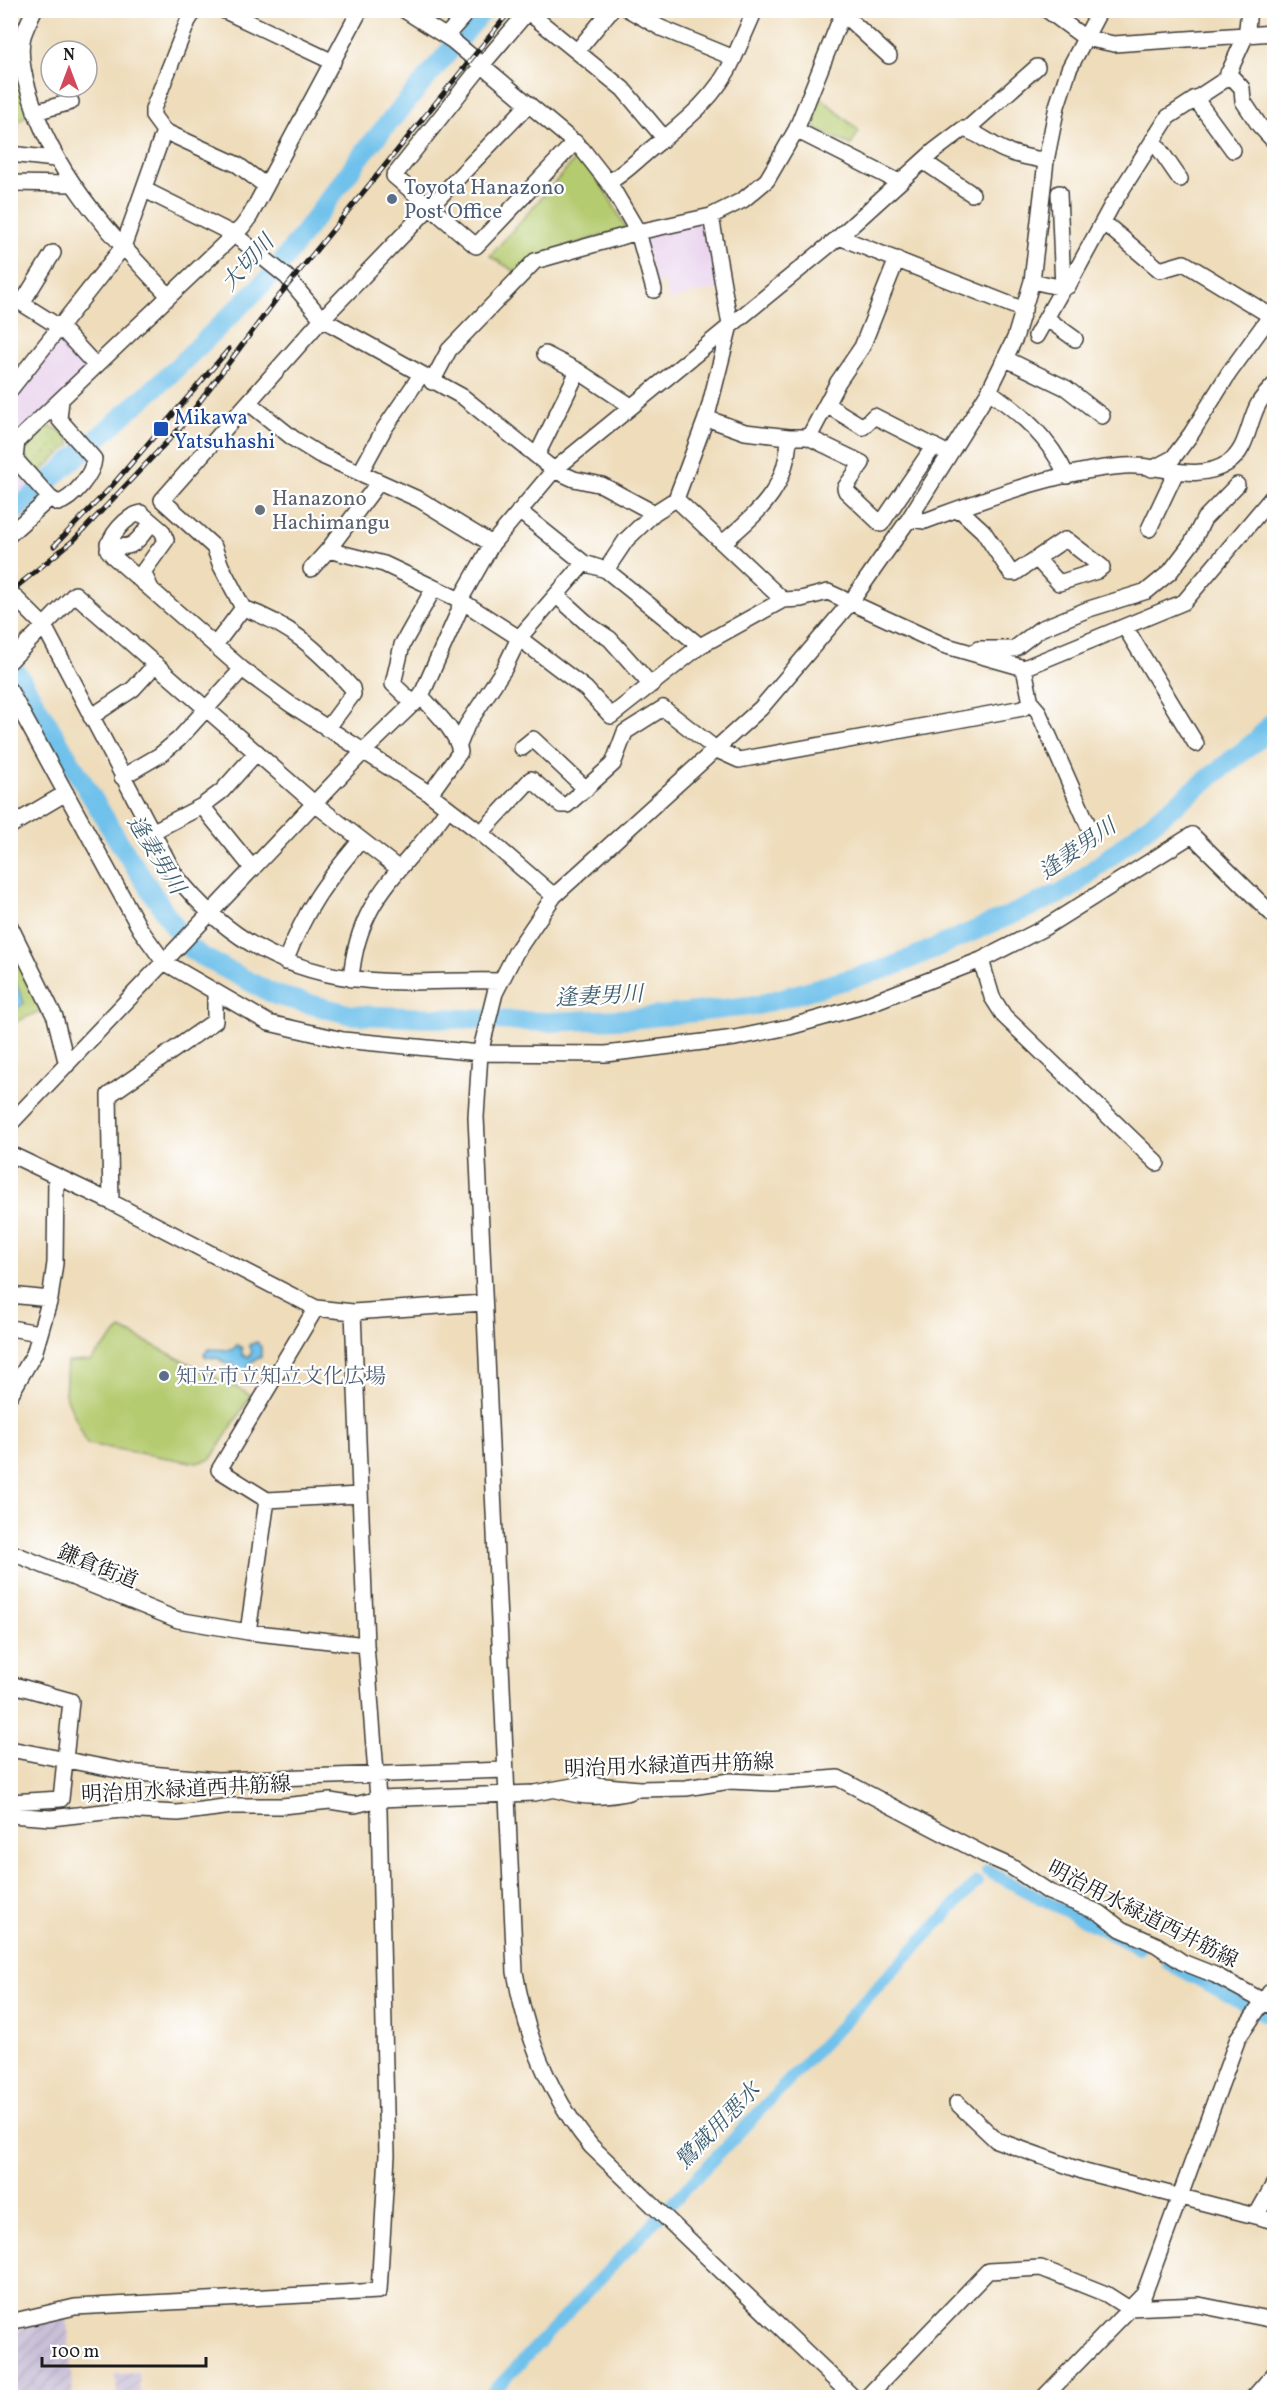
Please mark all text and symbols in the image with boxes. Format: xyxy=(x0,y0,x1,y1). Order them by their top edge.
north arrow xyxy=(39,39,99,99)
text: N xyxy=(63,45,75,67)
place label: Toyota Hanazono Post Office xyxy=(404,174,565,227)
marker: Toyota Hanazono Post Office xyxy=(385,192,399,206)
water label: 大切川 xyxy=(215,227,284,299)
place label: Mikawa Yatsuhashi xyxy=(174,404,275,457)
marker: Mikawa Yatsuhashi xyxy=(152,420,170,438)
place label: Hanazono Hachimangu xyxy=(272,485,390,538)
marker: Hanazono Hachimangu xyxy=(253,503,267,517)
water label: 逢妻男川 xyxy=(118,810,192,903)
water label: 逢妻男川 xyxy=(1033,811,1125,888)
water label: 逢妻男川 xyxy=(554,980,646,1015)
place label: 知立市立知立文化広場 xyxy=(176,1363,386,1392)
marker: 知立市立知立文化広場 xyxy=(157,1369,171,1383)
street label: 鎌倉街道 xyxy=(53,1538,142,1597)
street label: 明治用水緑道西井筋線 xyxy=(564,1748,774,1785)
street label: 明治用水緑道西井筋線 xyxy=(80,1771,292,1810)
street label: 明治用水緑道西井筋線 xyxy=(1042,1855,1242,1976)
water label: 鷺蔵用悪水 xyxy=(669,2075,770,2177)
scale bar xyxy=(42,2330,206,2368)
text: 100 m xyxy=(51,2340,100,2365)

